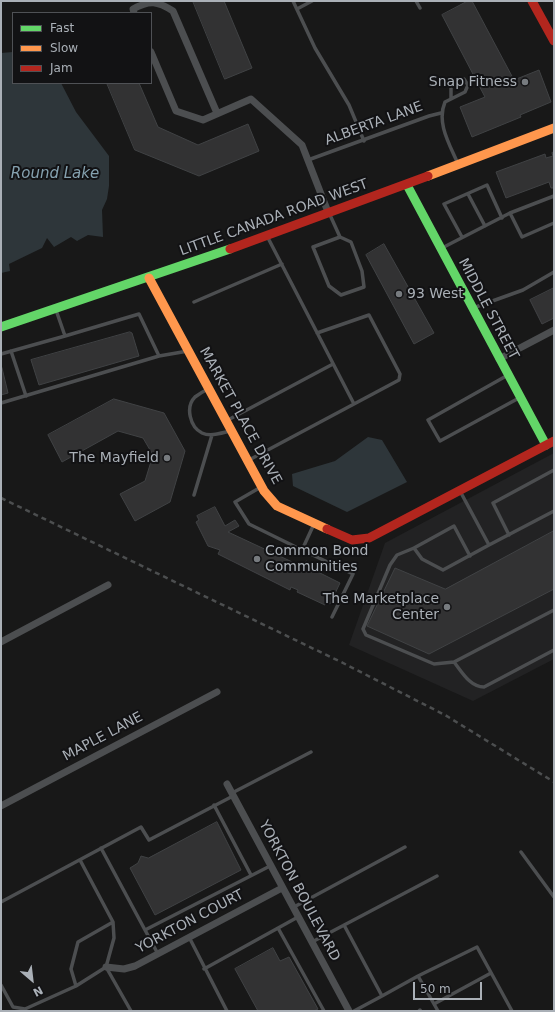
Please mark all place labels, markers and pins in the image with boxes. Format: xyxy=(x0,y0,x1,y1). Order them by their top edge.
place label: Snap Fitness xyxy=(429,74,517,90)
marker: Snap Fitness xyxy=(520,77,530,87)
place label: 93 West xyxy=(407,286,464,302)
marker: 93 West xyxy=(394,289,404,299)
place label: The Mayfield xyxy=(69,450,159,466)
marker: The Mayfield xyxy=(162,453,172,463)
place label: Common Bond Communities xyxy=(265,543,368,576)
marker: Common Bond Communities xyxy=(252,554,262,564)
place label: The Marketplace Center xyxy=(323,591,439,624)
marker: The Marketplace Center xyxy=(442,602,452,612)

